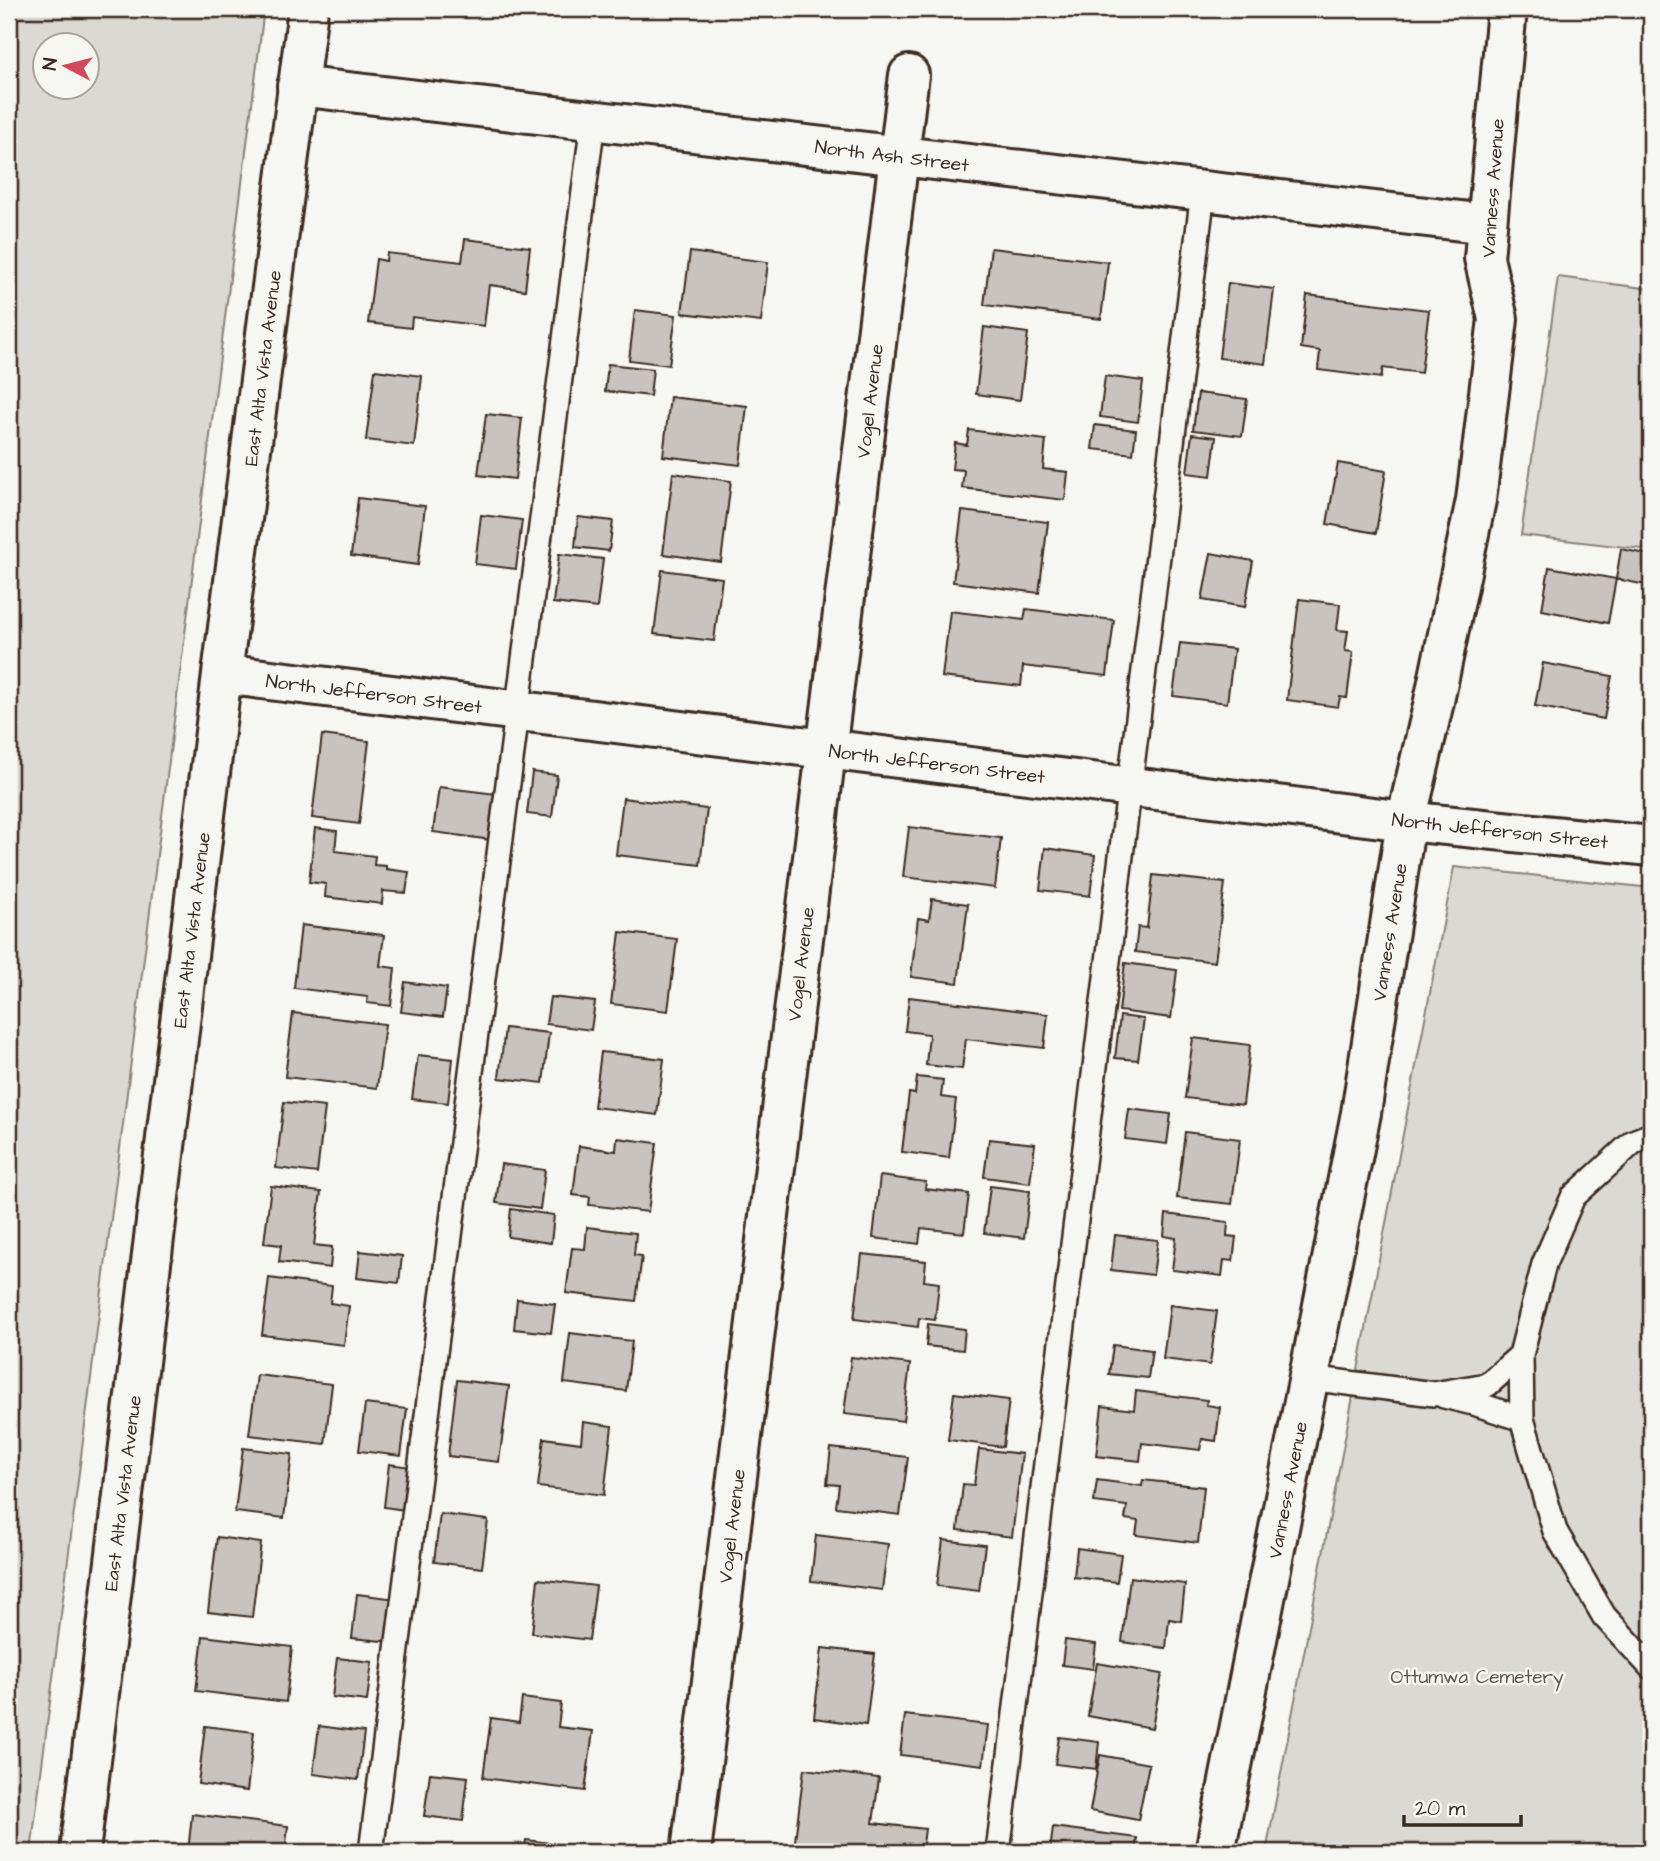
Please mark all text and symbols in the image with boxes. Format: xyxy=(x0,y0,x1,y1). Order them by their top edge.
north arrow xyxy=(32,32,102,102)
text: N xyxy=(36,56,65,72)
street label: Vanness Avenue xyxy=(1475,118,1512,259)
street label: North Ash Street xyxy=(813,134,971,179)
street label: East Alta Vista Avenue xyxy=(238,269,289,468)
street label: Vogel Avenue xyxy=(850,342,892,460)
street label: North Jefferson Street xyxy=(264,668,484,721)
street label: North Jefferson Street xyxy=(827,738,1047,791)
street label: North Jefferson Street xyxy=(1390,807,1610,856)
street label: East Alta Vista Avenue xyxy=(167,831,218,1030)
street label: Vanness Avenue xyxy=(1366,861,1415,1003)
street label: Vogel Avenue xyxy=(781,905,823,1023)
street label: East Alta Vista Avenue xyxy=(98,1394,149,1593)
street label: Vanness Avenue xyxy=(1262,1419,1315,1561)
street label: Vogel Avenue xyxy=(712,1467,754,1585)
park label: Ottumwa Cemetery xyxy=(1391,1664,1564,1692)
scale bar xyxy=(1404,1784,1522,1828)
text: 20 m xyxy=(1415,1794,1466,1823)

